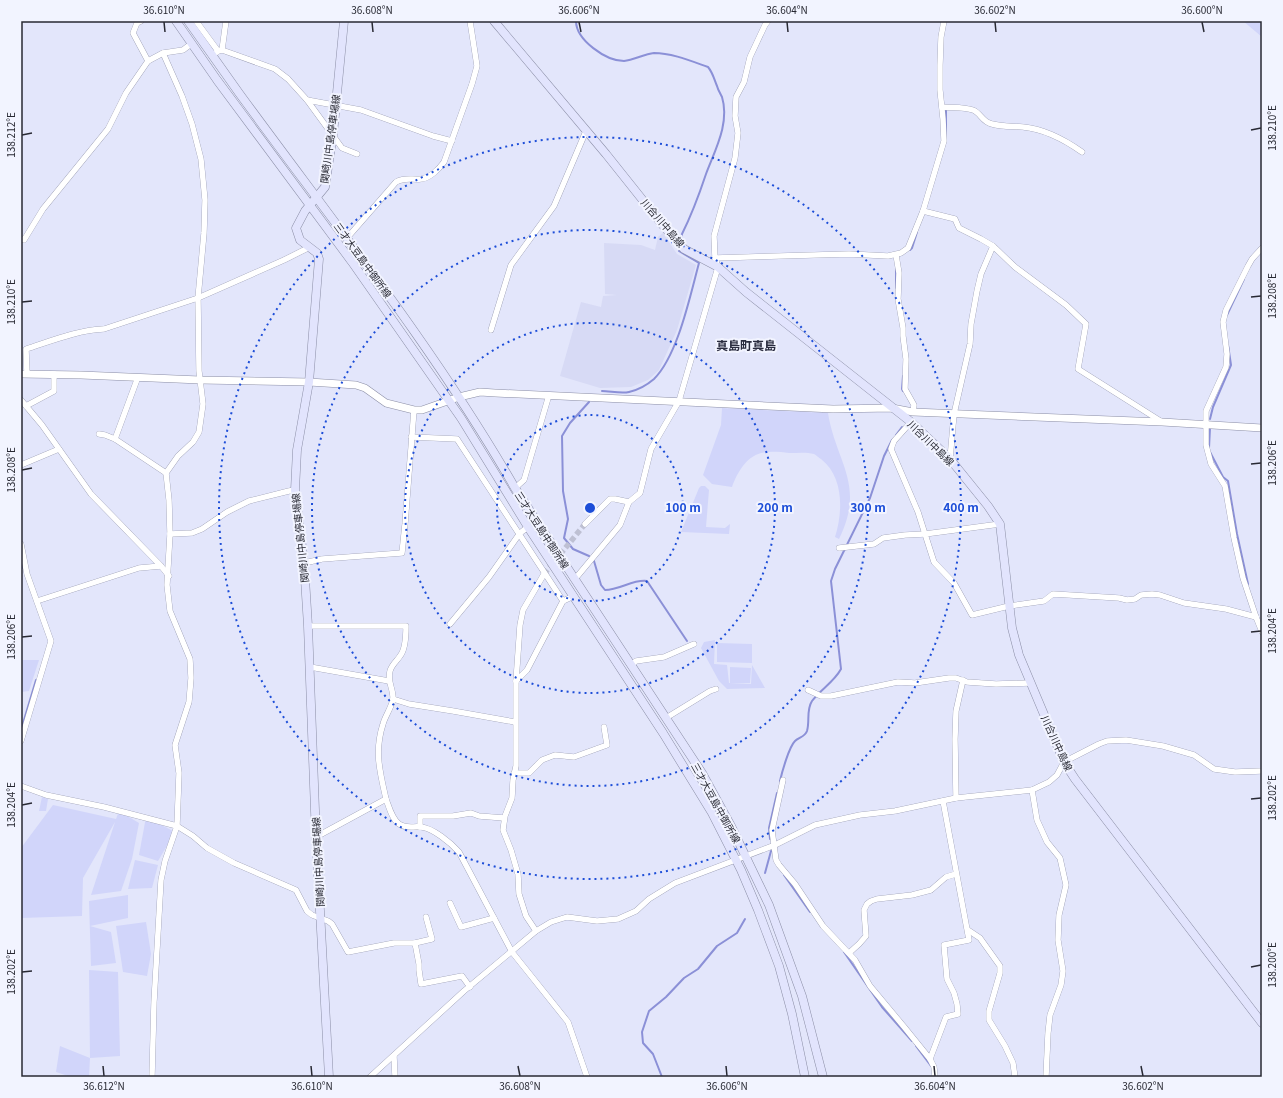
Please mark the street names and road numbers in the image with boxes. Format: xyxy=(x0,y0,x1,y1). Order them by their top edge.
street label: 関崎川中島停車場線 xyxy=(316,93,343,185)
street label: 川合川中島線 xyxy=(638,195,689,250)
street label: 三才大豆島中御所線 xyxy=(331,219,396,301)
street label: 川合川中島線 xyxy=(905,416,958,469)
street label: 三才大豆島中御所線 xyxy=(512,488,573,572)
street label: 関崎川中島停車場線 xyxy=(287,493,312,584)
street label: 川合川中島線 xyxy=(1038,712,1077,773)
street label: 三才大豆島中御所線 xyxy=(688,760,745,846)
street label: 関崎川中島停車場線 xyxy=(308,817,327,907)

